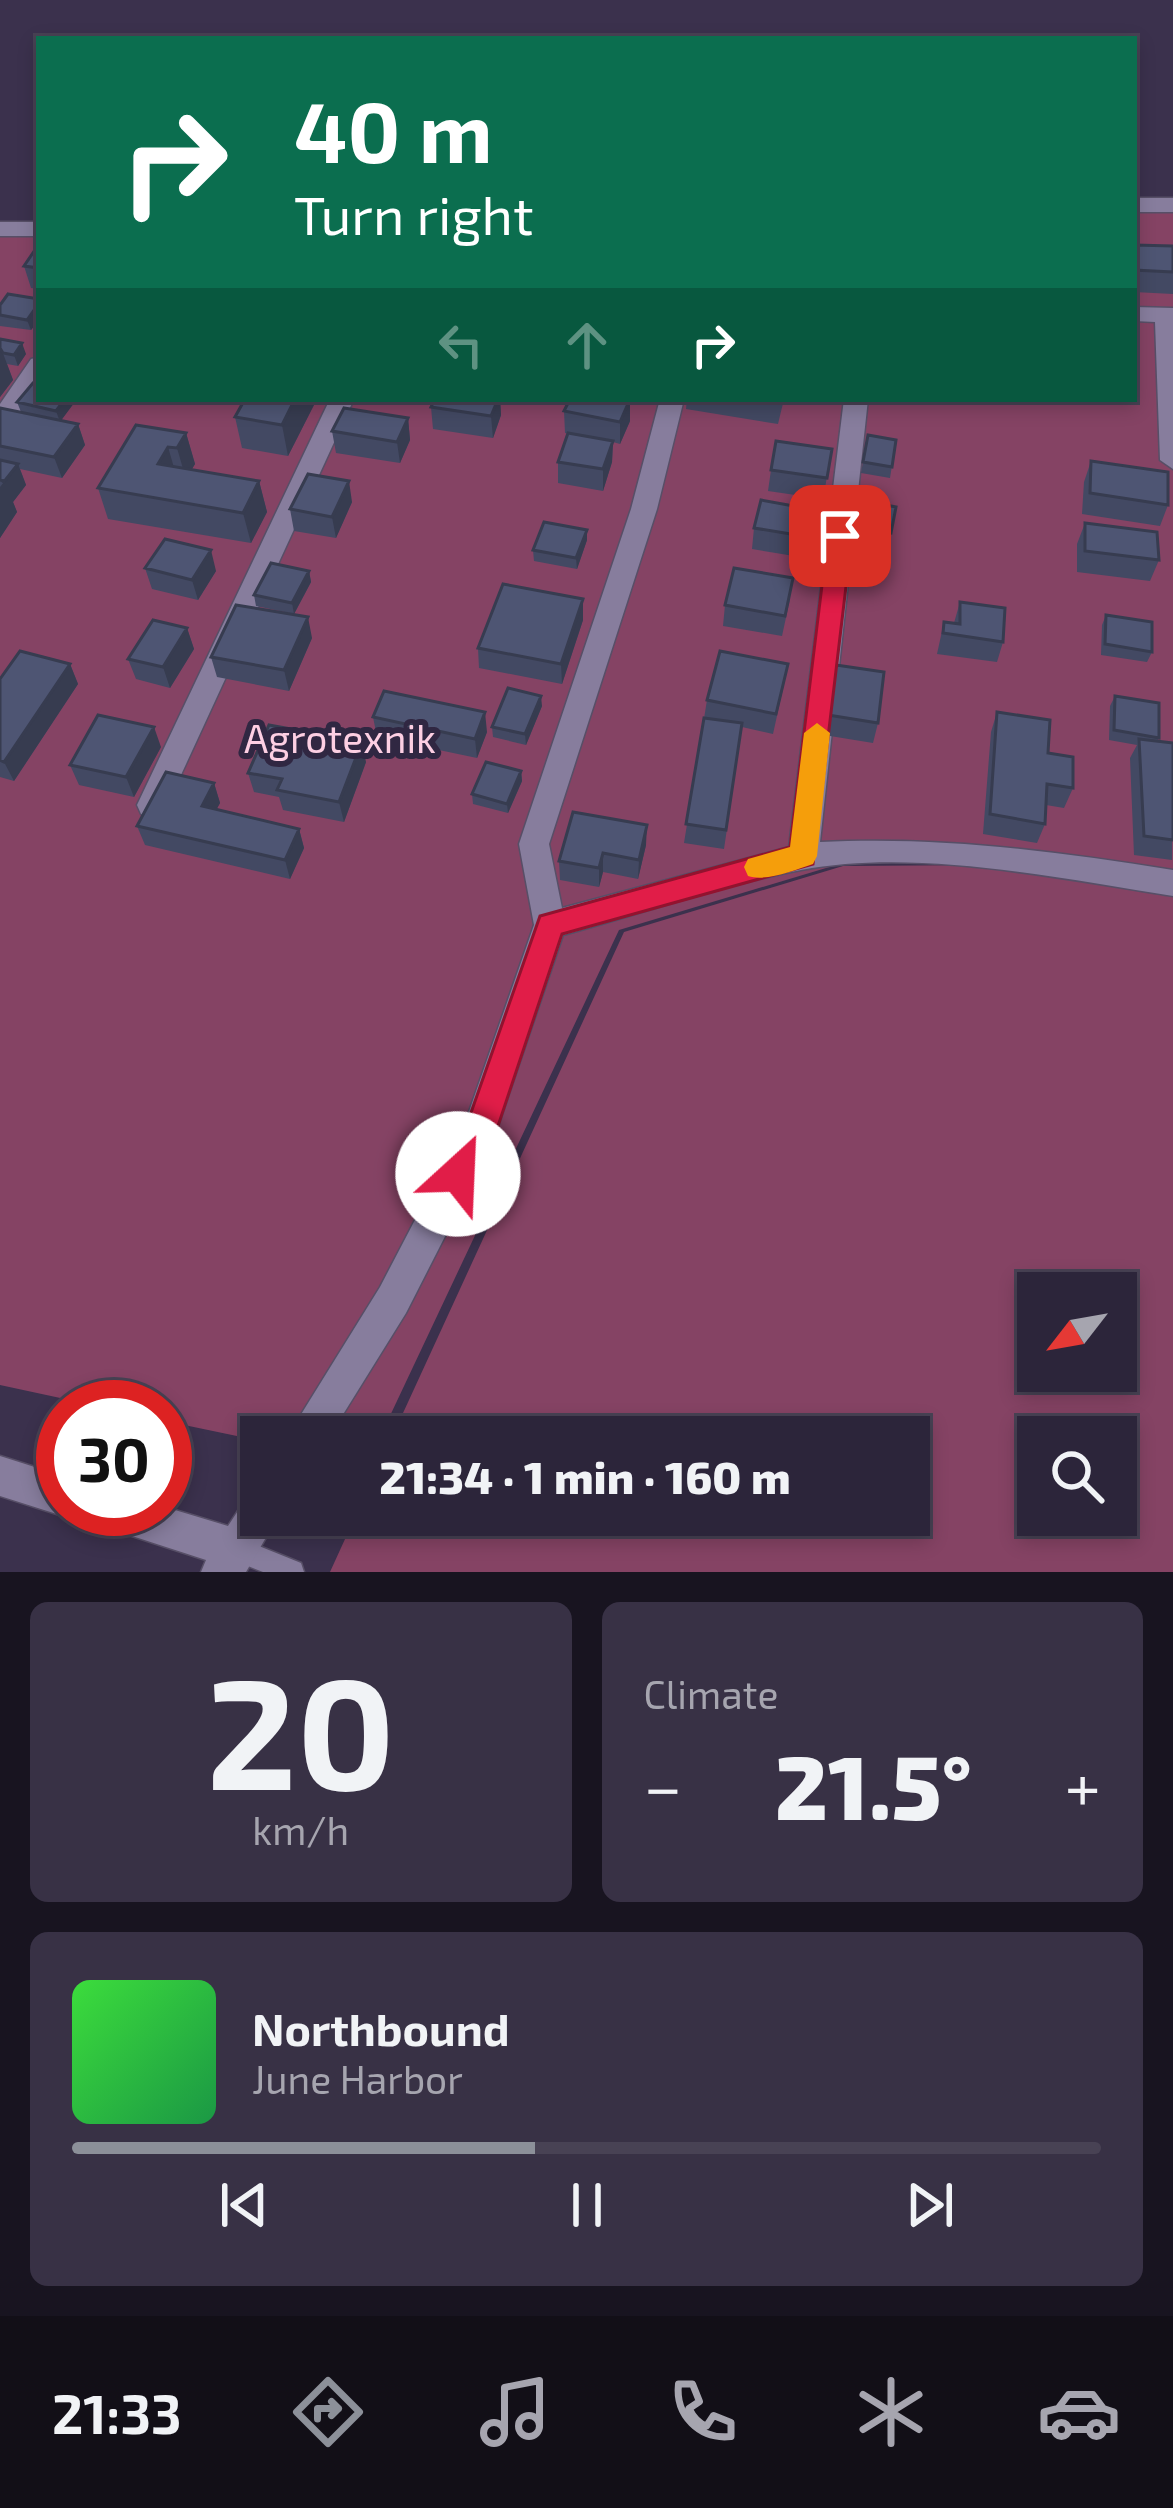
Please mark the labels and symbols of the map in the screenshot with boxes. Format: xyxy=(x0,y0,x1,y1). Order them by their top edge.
pin xyxy=(789,485,891,587)
park label: Agrotexnik xyxy=(244,714,436,761)
position arrow xyxy=(395,1111,521,1237)
north arrow xyxy=(1017,1272,1137,1392)
speed limit sign: 30 xyxy=(36,1380,192,1536)

